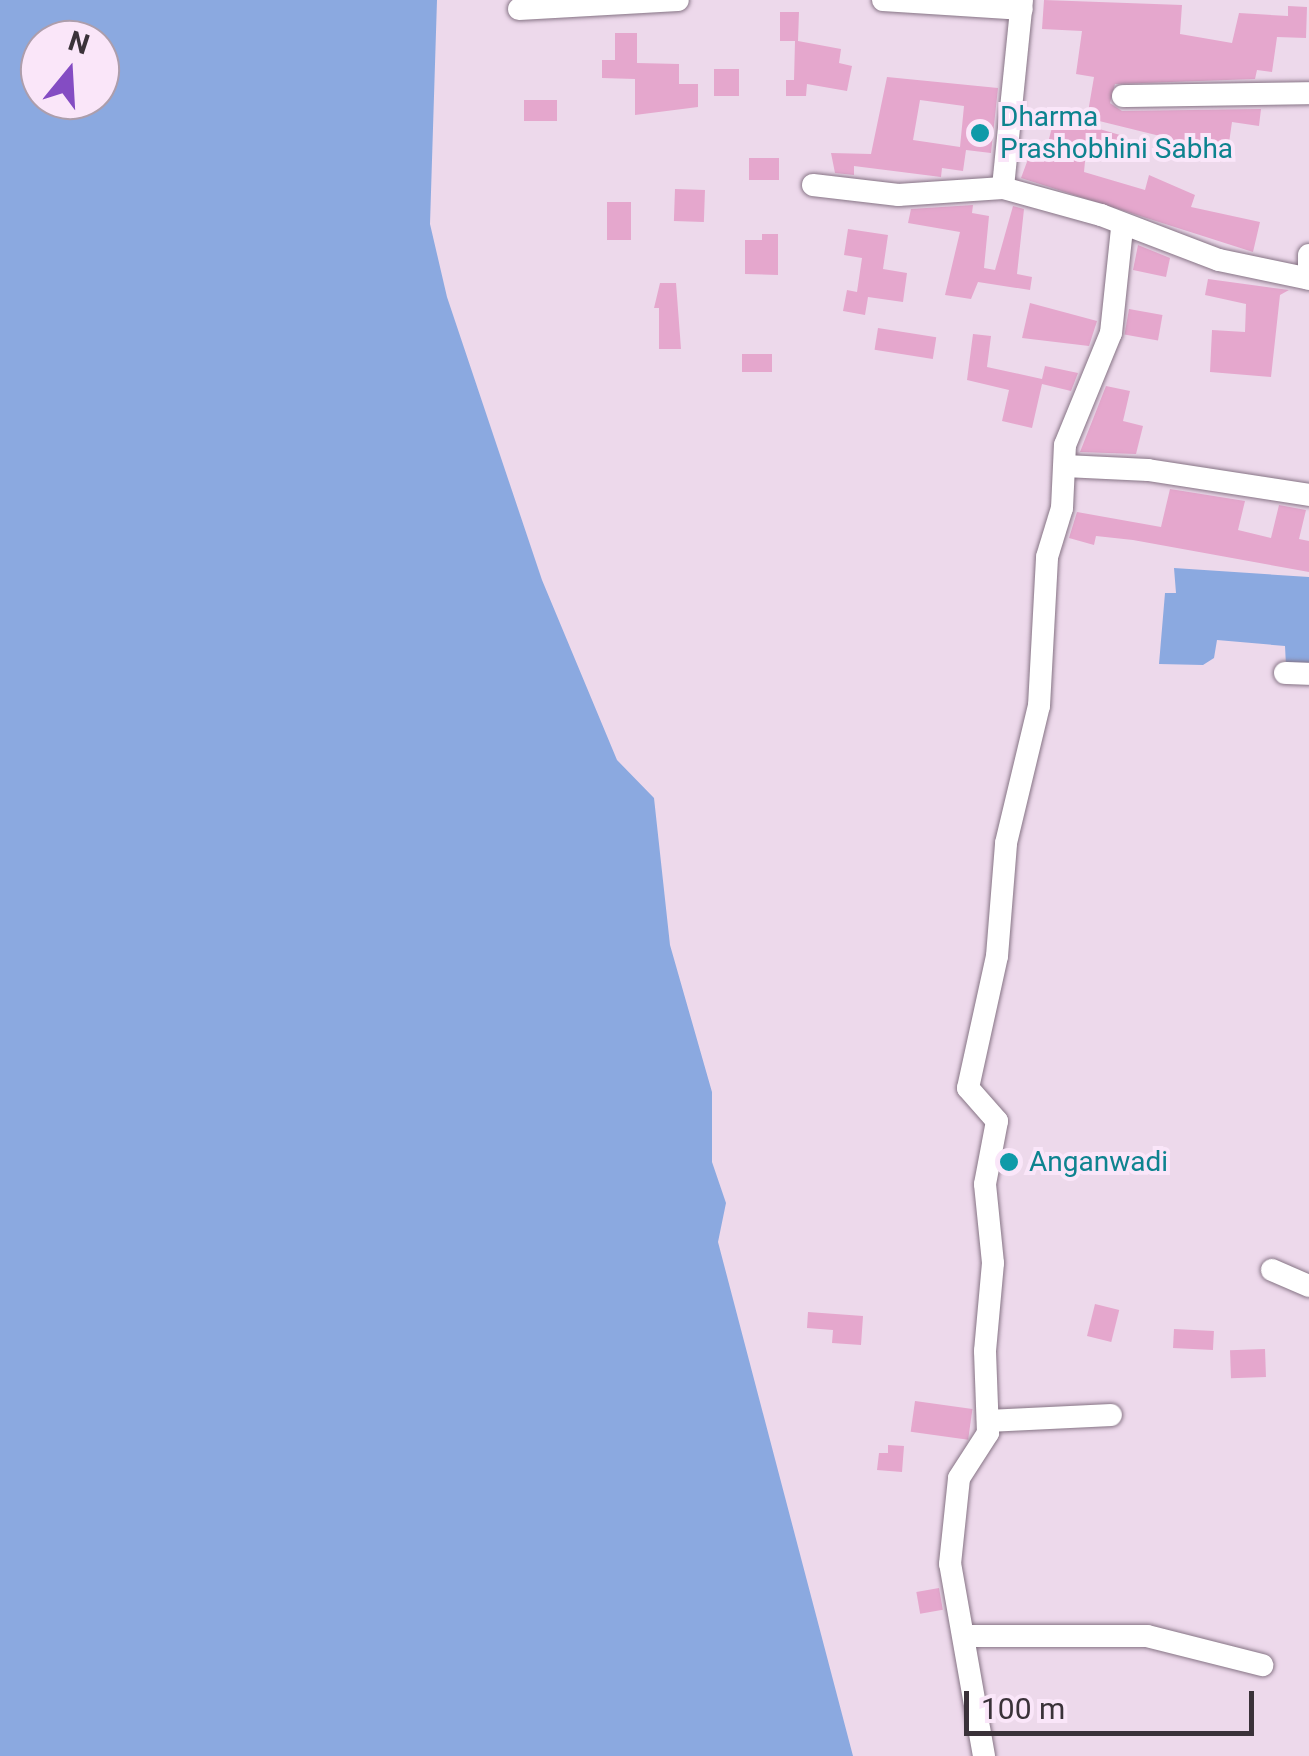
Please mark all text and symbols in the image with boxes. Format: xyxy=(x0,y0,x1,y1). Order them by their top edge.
north arrow xyxy=(20,20,120,120)
text: N xyxy=(64,24,93,62)
place label: Dharma Prashobhini Sabha xyxy=(1000,100,1233,166)
marker: Dharma Prashobhini Sabha xyxy=(969,122,991,144)
place label: Anganwadi xyxy=(1029,1145,1168,1179)
marker: Anganwadi xyxy=(998,1151,1020,1173)
scale bar xyxy=(969,1671,1259,1733)
text: 100 m xyxy=(981,1691,1065,1726)

